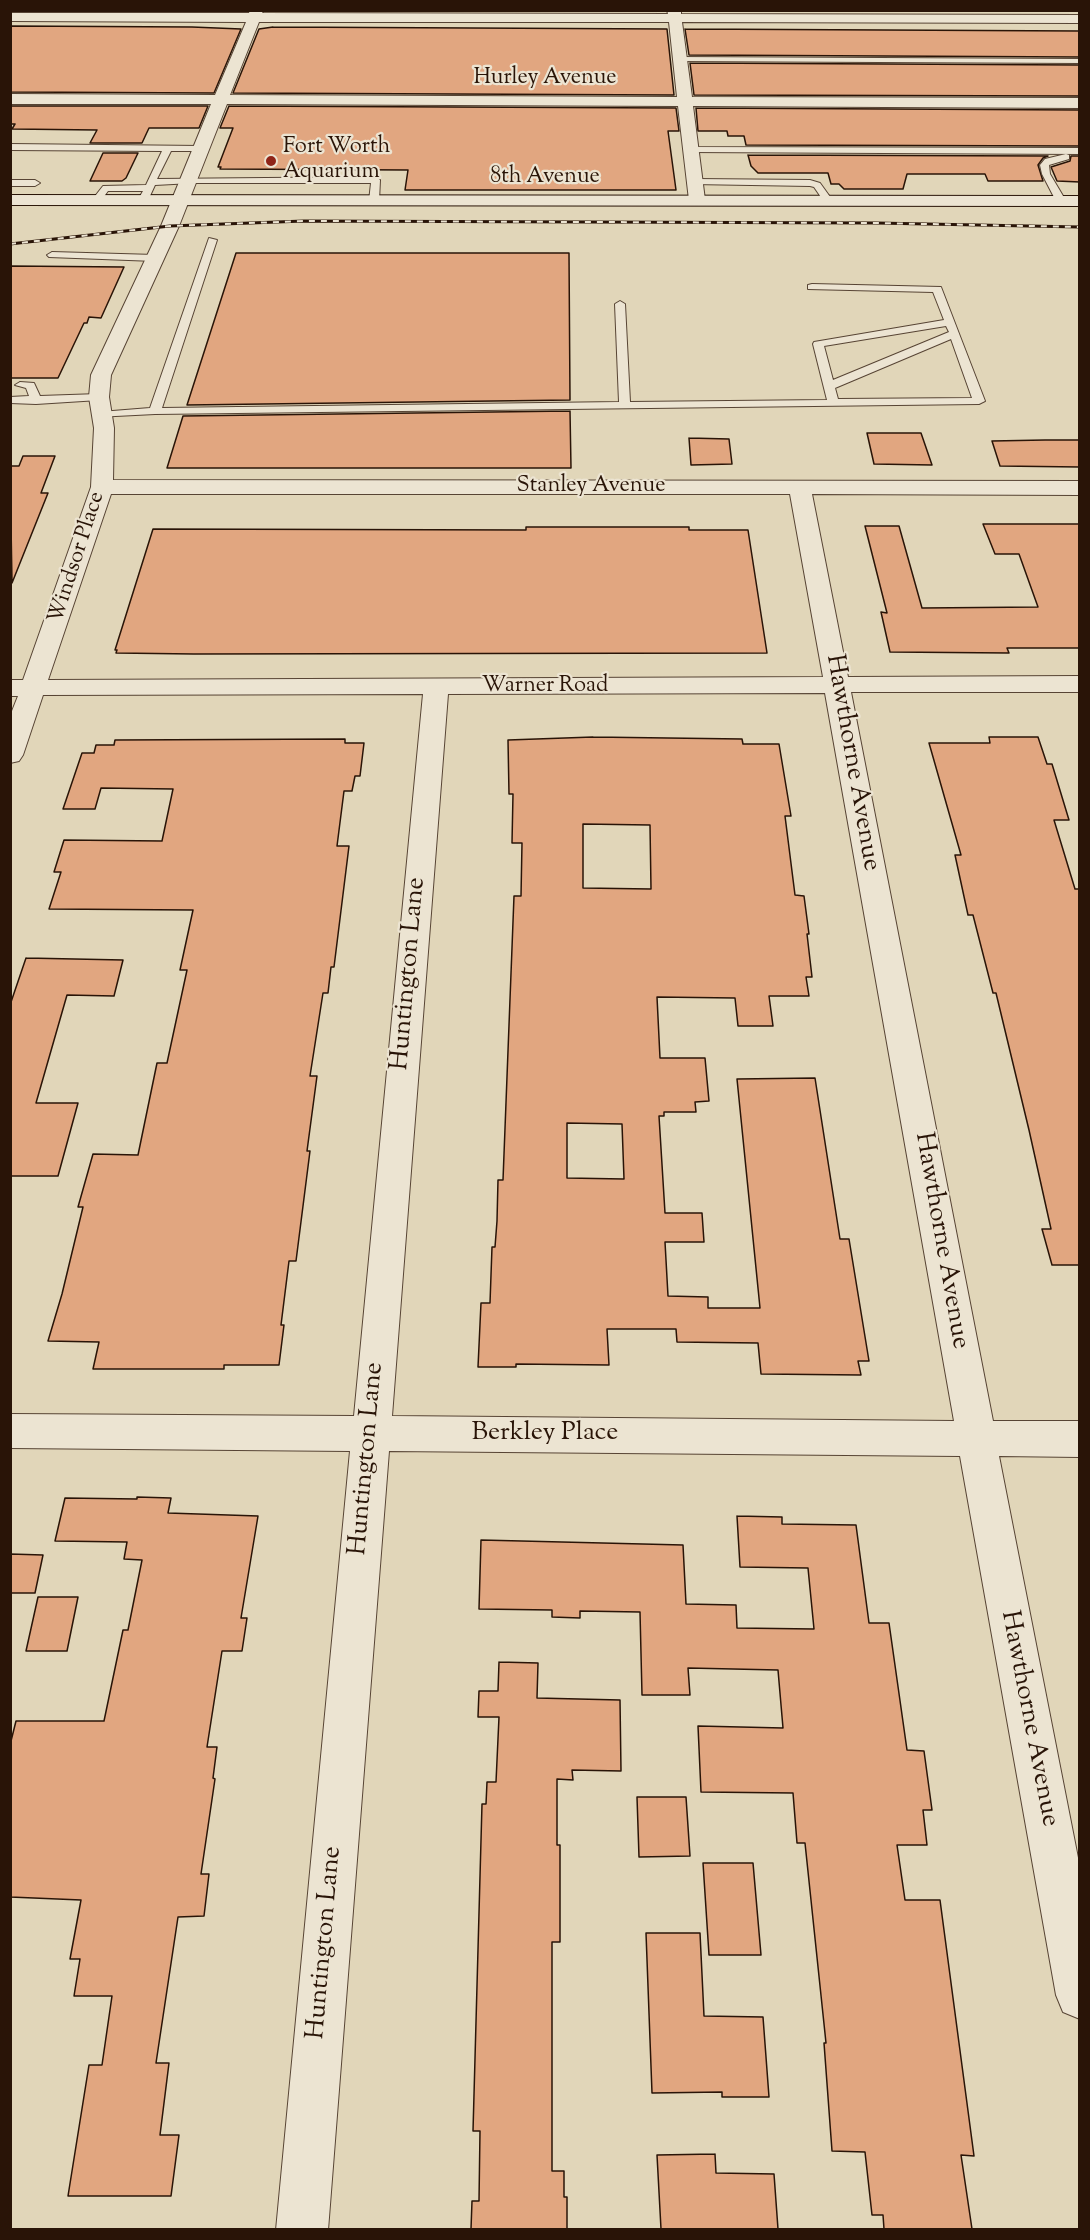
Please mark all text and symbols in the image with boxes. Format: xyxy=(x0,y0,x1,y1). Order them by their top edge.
street label: Hurley Avenue xyxy=(473,66,617,92)
place label: Fort Worth Aquarium xyxy=(283,135,390,186)
marker: Fort Worth Aquarium xyxy=(264,154,278,168)
street label: 8th Avenue xyxy=(490,165,600,191)
street label: Stanley Avenue xyxy=(517,474,665,500)
street label: Windsor Place xyxy=(44,489,112,627)
street label: Hawthorne Avenue xyxy=(817,652,885,874)
street label: Warner Road xyxy=(482,674,608,700)
street label: Huntington Lane xyxy=(386,876,434,1072)
street label: Hawthorne Avenue xyxy=(906,1130,974,1352)
street label: Huntington Lane xyxy=(344,1361,392,1557)
street label: Berkley Place xyxy=(472,1419,618,1451)
street label: Hawthorne Avenue xyxy=(992,1608,1064,1830)
street label: Huntington Lane xyxy=(302,1845,350,2041)

